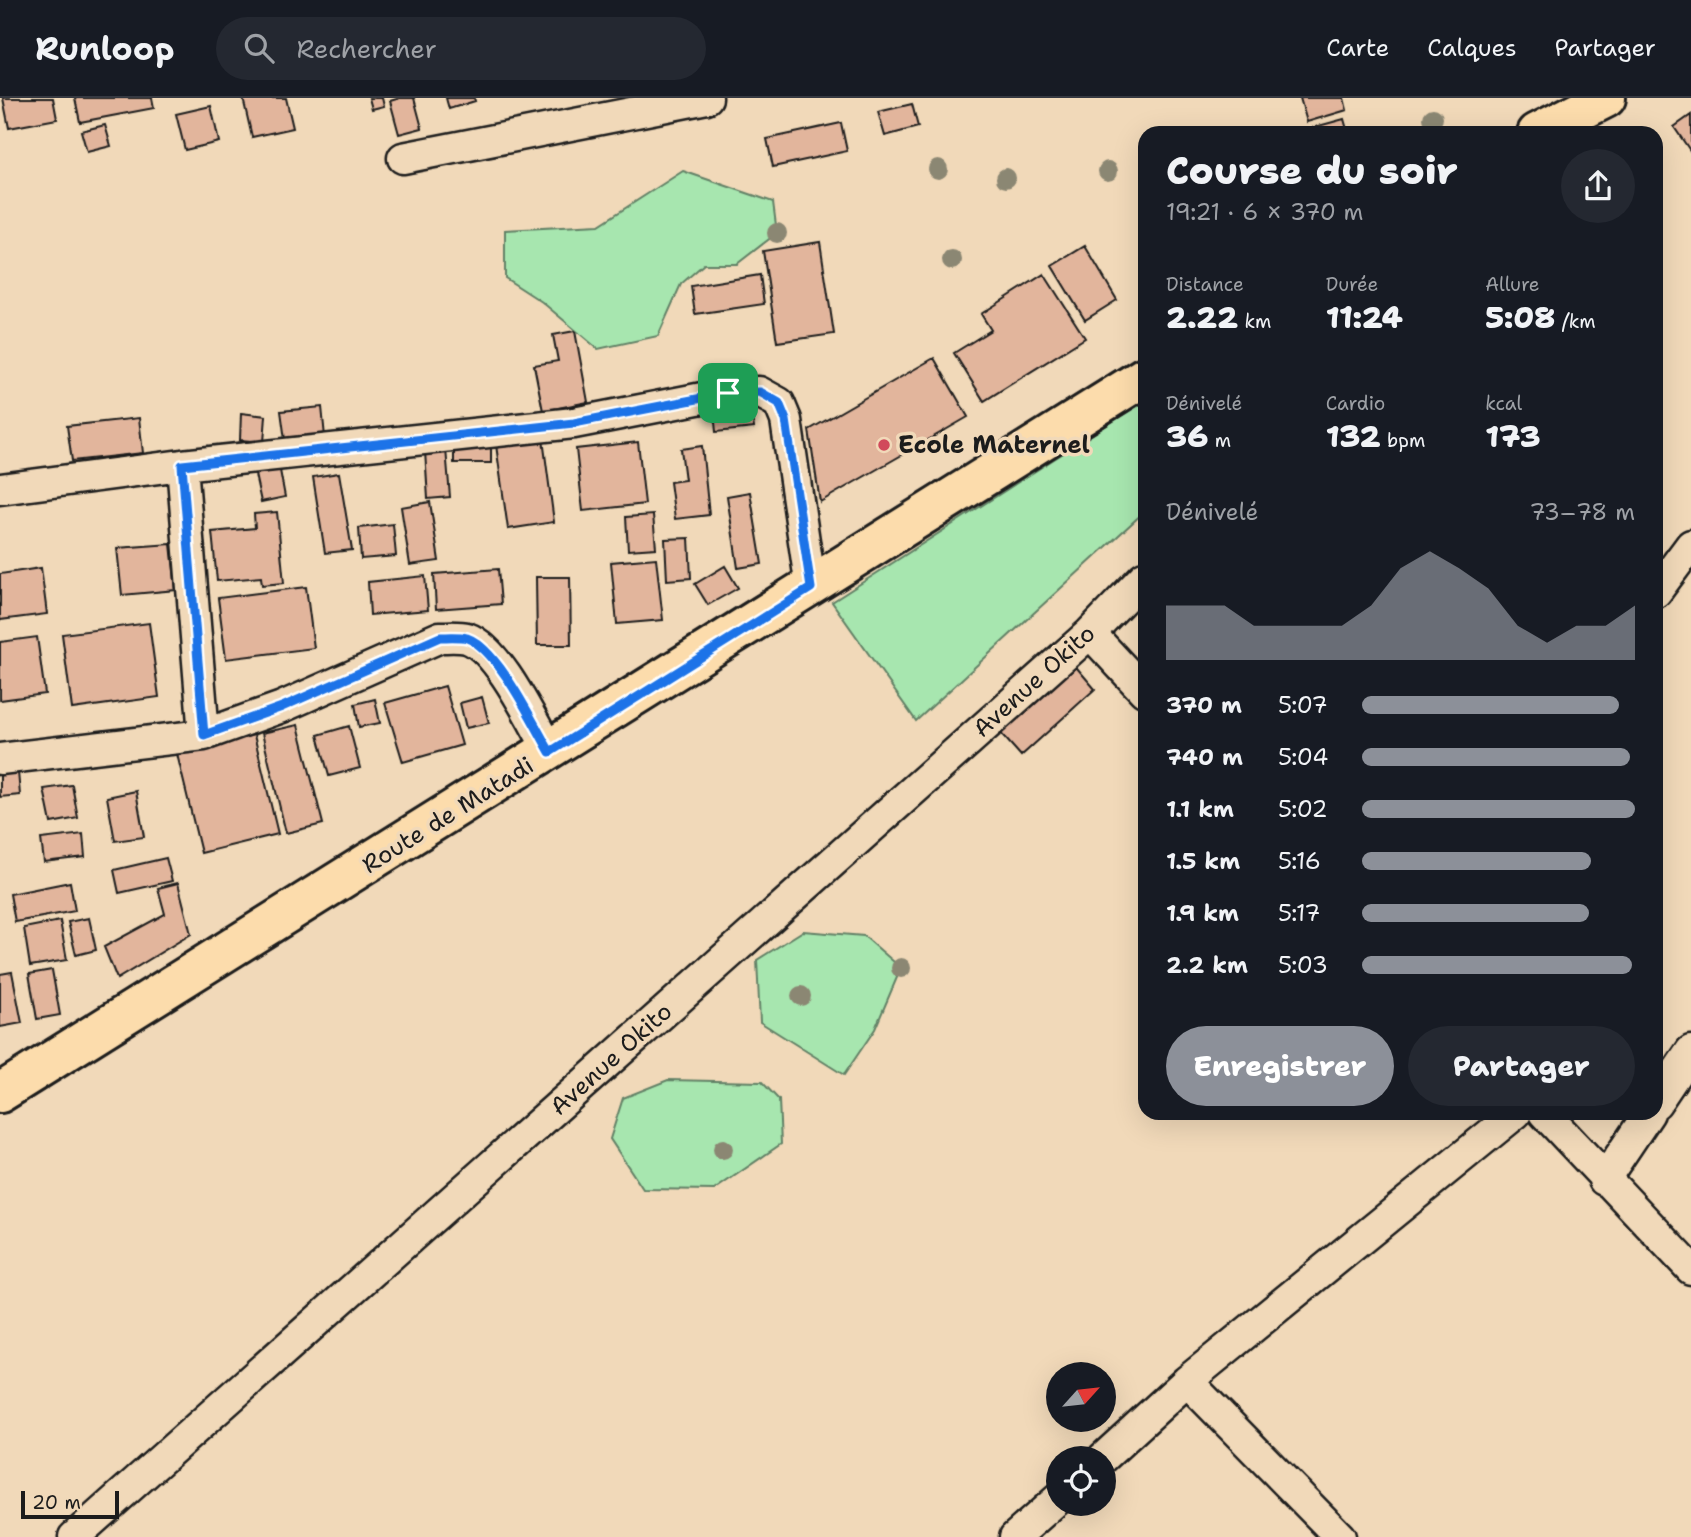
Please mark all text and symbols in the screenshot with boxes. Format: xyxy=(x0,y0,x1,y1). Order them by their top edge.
search box xyxy=(216,17,706,80)
text: Runloop xyxy=(35,26,174,71)
icon: search xyxy=(240,29,278,67)
text: Rechercher xyxy=(296,31,437,66)
text: Carte xyxy=(1326,32,1389,64)
text: Calques xyxy=(1427,32,1517,64)
text: Partager xyxy=(1555,32,1656,64)
text: Course du soir xyxy=(1166,145,1458,196)
button: share xyxy=(1561,149,1635,223)
text: 19:21 · 6 × 370 m xyxy=(1166,197,1363,227)
text: Distance xyxy=(1166,272,1244,297)
text: Durée xyxy=(1326,272,1378,297)
text: Allure xyxy=(1485,272,1540,297)
text: 2.22 xyxy=(1166,297,1238,338)
text: 11:24 xyxy=(1326,297,1403,338)
text: 5:08 xyxy=(1485,297,1555,338)
text: km xyxy=(1238,309,1271,334)
text: /km xyxy=(1555,309,1596,334)
pin xyxy=(698,363,758,423)
icon: arrive xyxy=(709,374,747,412)
text: Dénivelé xyxy=(1166,391,1242,416)
text: Cardio xyxy=(1326,391,1385,416)
text: kcal xyxy=(1485,391,1522,416)
text: 36 xyxy=(1166,416,1208,457)
text: 132 xyxy=(1326,416,1381,457)
text: 173 xyxy=(1485,416,1540,457)
text: m xyxy=(1208,428,1231,453)
text: bpm xyxy=(1381,428,1425,453)
place label: Ecole Maternel xyxy=(898,429,1090,461)
marker: Ecole Maternel xyxy=(876,437,892,453)
text: Dénivelé xyxy=(1166,497,1258,527)
text: 73–78 m xyxy=(1529,497,1635,527)
street label: Avenue Okito xyxy=(966,618,1102,744)
text: 370 m xyxy=(1166,690,1242,720)
text: 5:07 xyxy=(1278,690,1328,720)
text: 740 m xyxy=(1166,742,1243,772)
text: 5:04 xyxy=(1278,742,1328,772)
street label: Route de Matadi xyxy=(356,749,540,881)
text: 1.1 km xyxy=(1166,794,1234,824)
text: 5:02 xyxy=(1278,794,1328,824)
text: 1.5 km xyxy=(1166,846,1240,876)
text: 5:16 xyxy=(1278,846,1321,876)
text: 1.9 km xyxy=(1166,898,1239,928)
text: 5:17 xyxy=(1278,898,1320,928)
text: 2.2 km xyxy=(1166,950,1248,980)
text: 5:03 xyxy=(1278,950,1328,980)
street label: Avenue Okito xyxy=(543,996,679,1122)
button: Enregistrer xyxy=(1166,1026,1394,1106)
button: Partager xyxy=(1408,1026,1635,1106)
north arrow xyxy=(1046,1362,1116,1432)
map controls xyxy=(1046,1362,1116,1516)
button: locate xyxy=(1046,1446,1116,1516)
scale bar xyxy=(21,1488,119,1520)
text: 20 m xyxy=(32,1490,81,1515)

